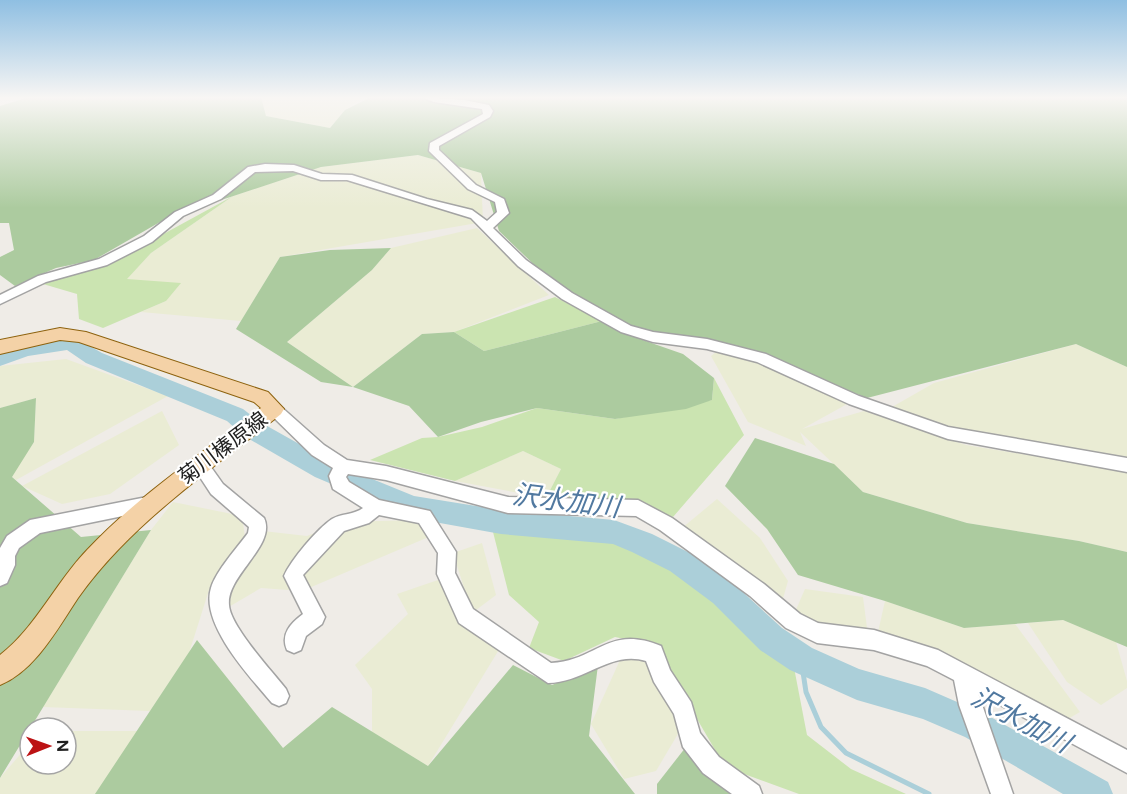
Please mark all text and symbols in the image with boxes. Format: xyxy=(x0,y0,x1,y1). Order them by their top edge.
street label: 菊川榛原線 xyxy=(173,406,272,489)
water label: 沢水加川 xyxy=(510,478,625,524)
water label: 沢水加川 xyxy=(966,680,1079,761)
north arrow xyxy=(18,716,78,776)
text: N xyxy=(53,739,72,752)

